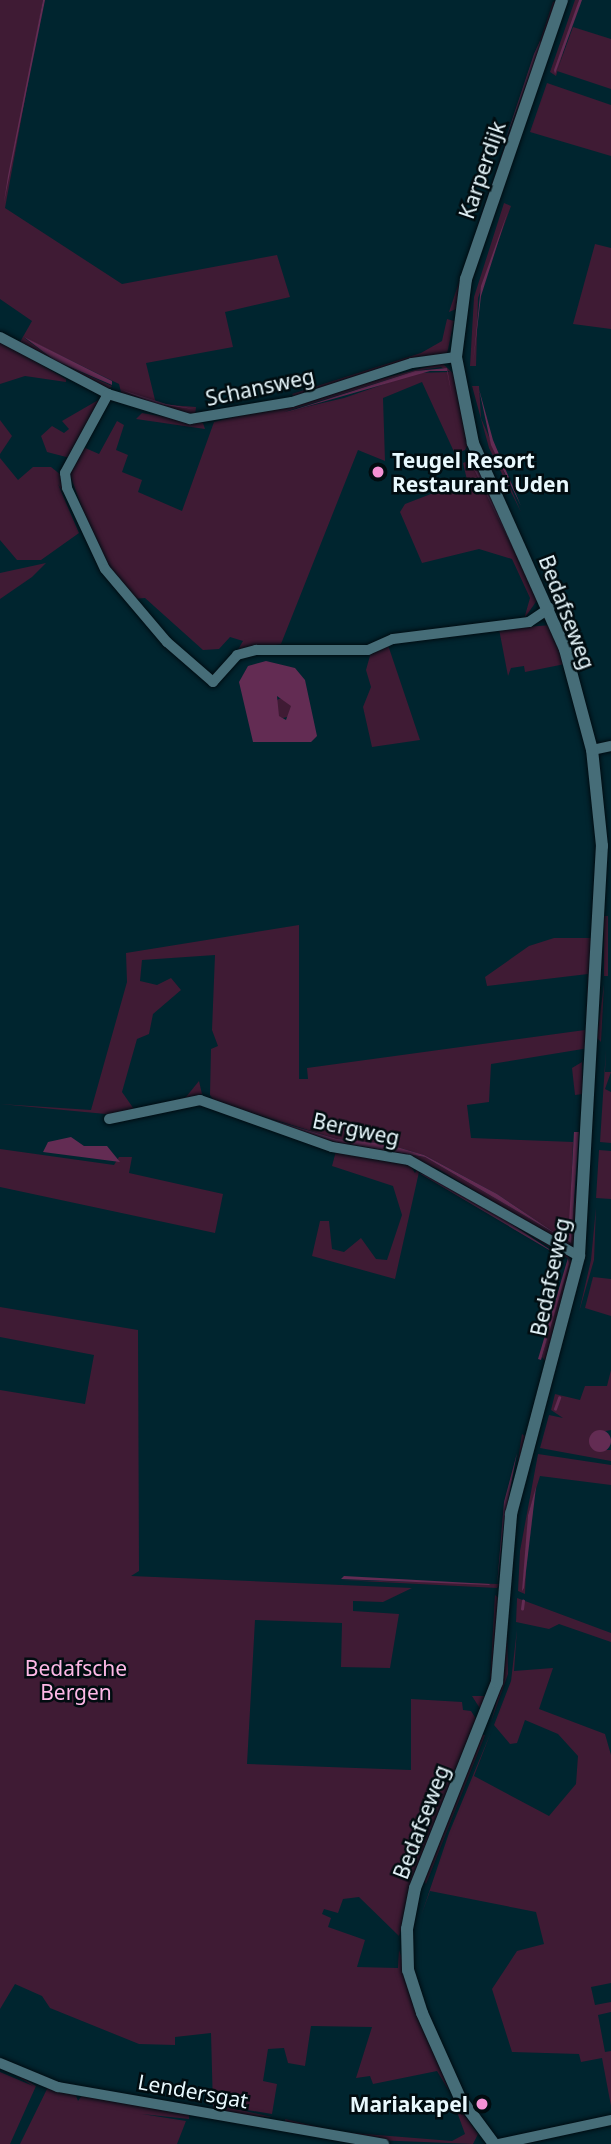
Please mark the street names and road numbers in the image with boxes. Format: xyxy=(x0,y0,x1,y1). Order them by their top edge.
street label: Karperdijk xyxy=(454,118,510,222)
street label: Schansweg xyxy=(203,363,317,411)
street label: Bedafseweg xyxy=(534,551,600,673)
street label: Bergweg xyxy=(310,1108,402,1150)
street label: Bedafseweg xyxy=(525,1216,575,1338)
street label: Bedafseweg xyxy=(388,1761,454,1883)
street label: Lendersgat xyxy=(136,2069,250,2113)

